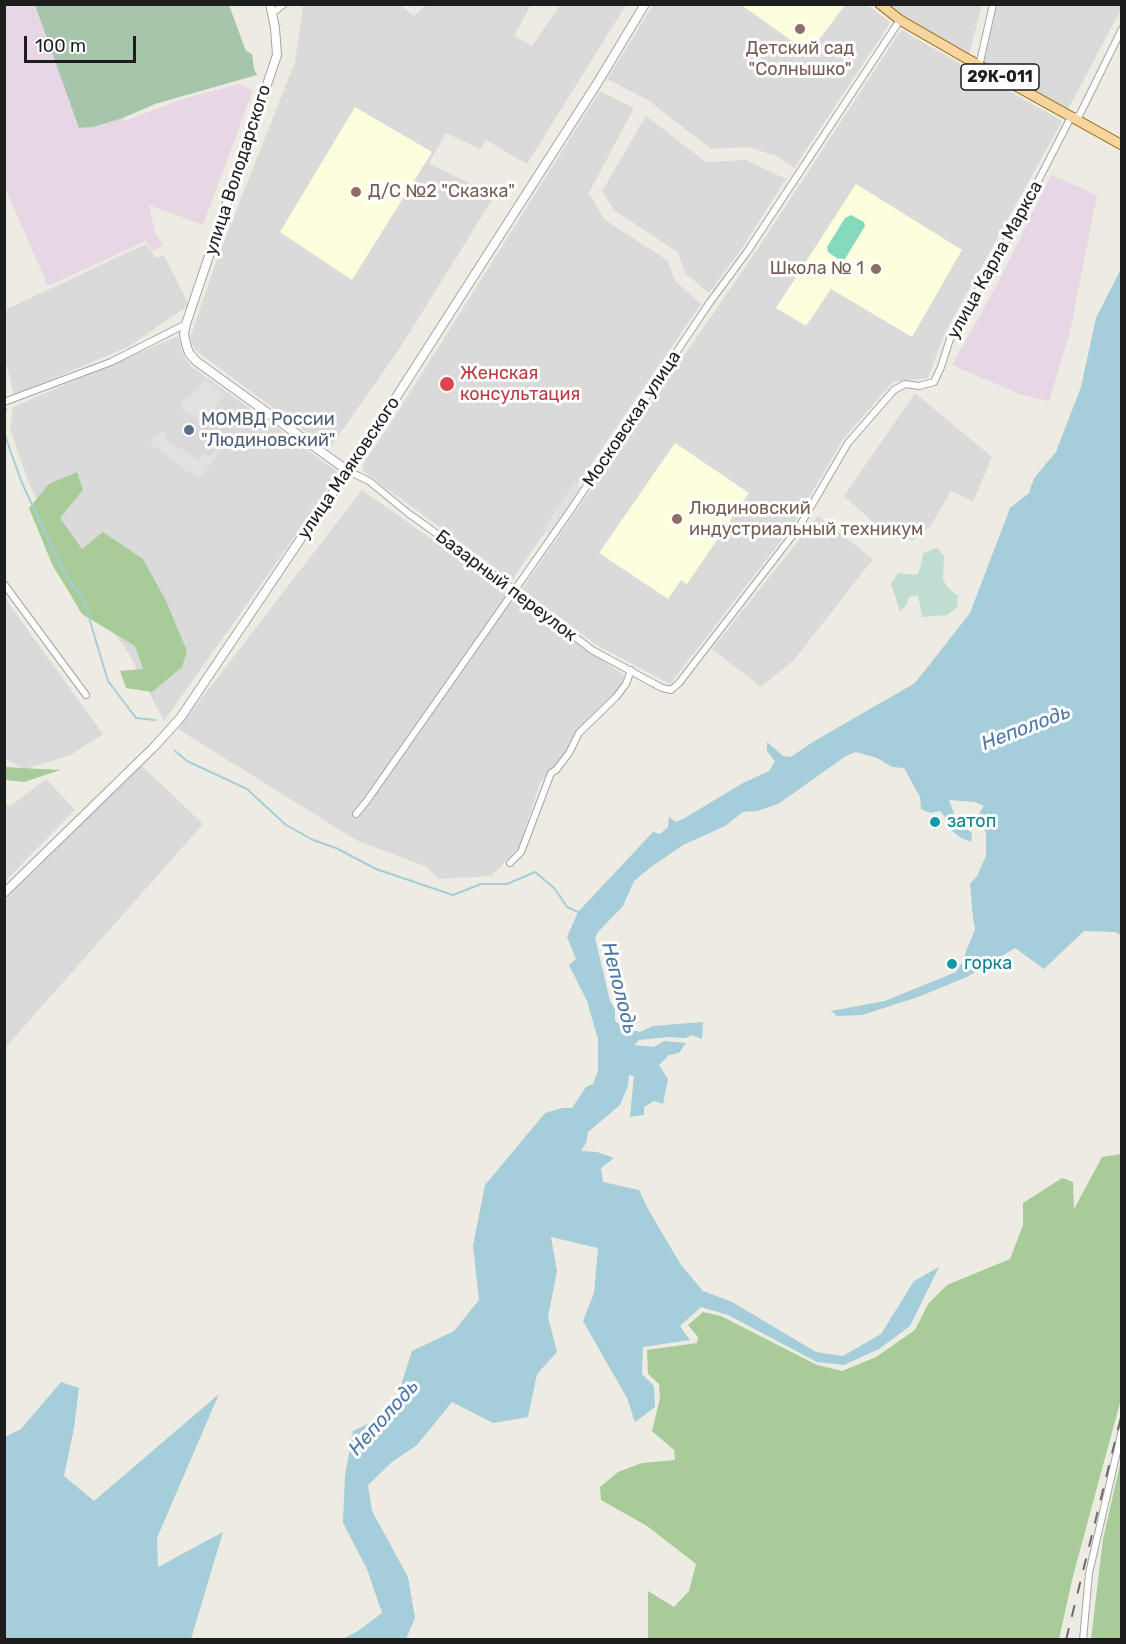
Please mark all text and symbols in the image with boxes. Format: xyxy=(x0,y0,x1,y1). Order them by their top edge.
marker: Детский сад "Солнышко" xyxy=(793,22,807,36)
scale bar xyxy=(27,24,140,62)
text: 100 m xyxy=(35,35,86,57)
place label: Детский сад "Солнышко" xyxy=(746,38,854,80)
road number: 29К-011 xyxy=(961,64,1039,90)
street label: улица Володарского xyxy=(200,82,276,258)
street label: улица Карла Маркса xyxy=(943,177,1047,343)
place label: Д/С №2 "Сказка" xyxy=(368,181,515,203)
marker: Д/С №2 "Сказка" xyxy=(349,185,363,199)
place label: Школа № 1 xyxy=(770,258,864,280)
marker: Школа № 1 xyxy=(869,262,883,276)
street label: Московская улица xyxy=(578,347,686,491)
place label: Женская консультация xyxy=(460,363,580,406)
marker: Женская консультация xyxy=(438,375,456,393)
street label: улица Маяковского xyxy=(293,393,405,543)
place label: МОМВД России "Людиновский" xyxy=(201,409,335,452)
marker: МОМВД России "Людиновский" xyxy=(182,423,196,437)
place label: Людиновский индустриальный техникум xyxy=(689,498,923,540)
marker: Людиновский индустриальный техникум xyxy=(670,512,684,526)
street label: Базарный переулок xyxy=(431,526,581,646)
water label: Неполодь xyxy=(978,700,1074,756)
place label: затоп xyxy=(947,811,996,833)
marker: затоп xyxy=(928,815,942,829)
water label: Неполодь xyxy=(596,940,642,1036)
place label: горка xyxy=(964,953,1012,975)
marker: горка xyxy=(945,957,959,971)
water label: Неполодь xyxy=(344,1375,424,1461)

